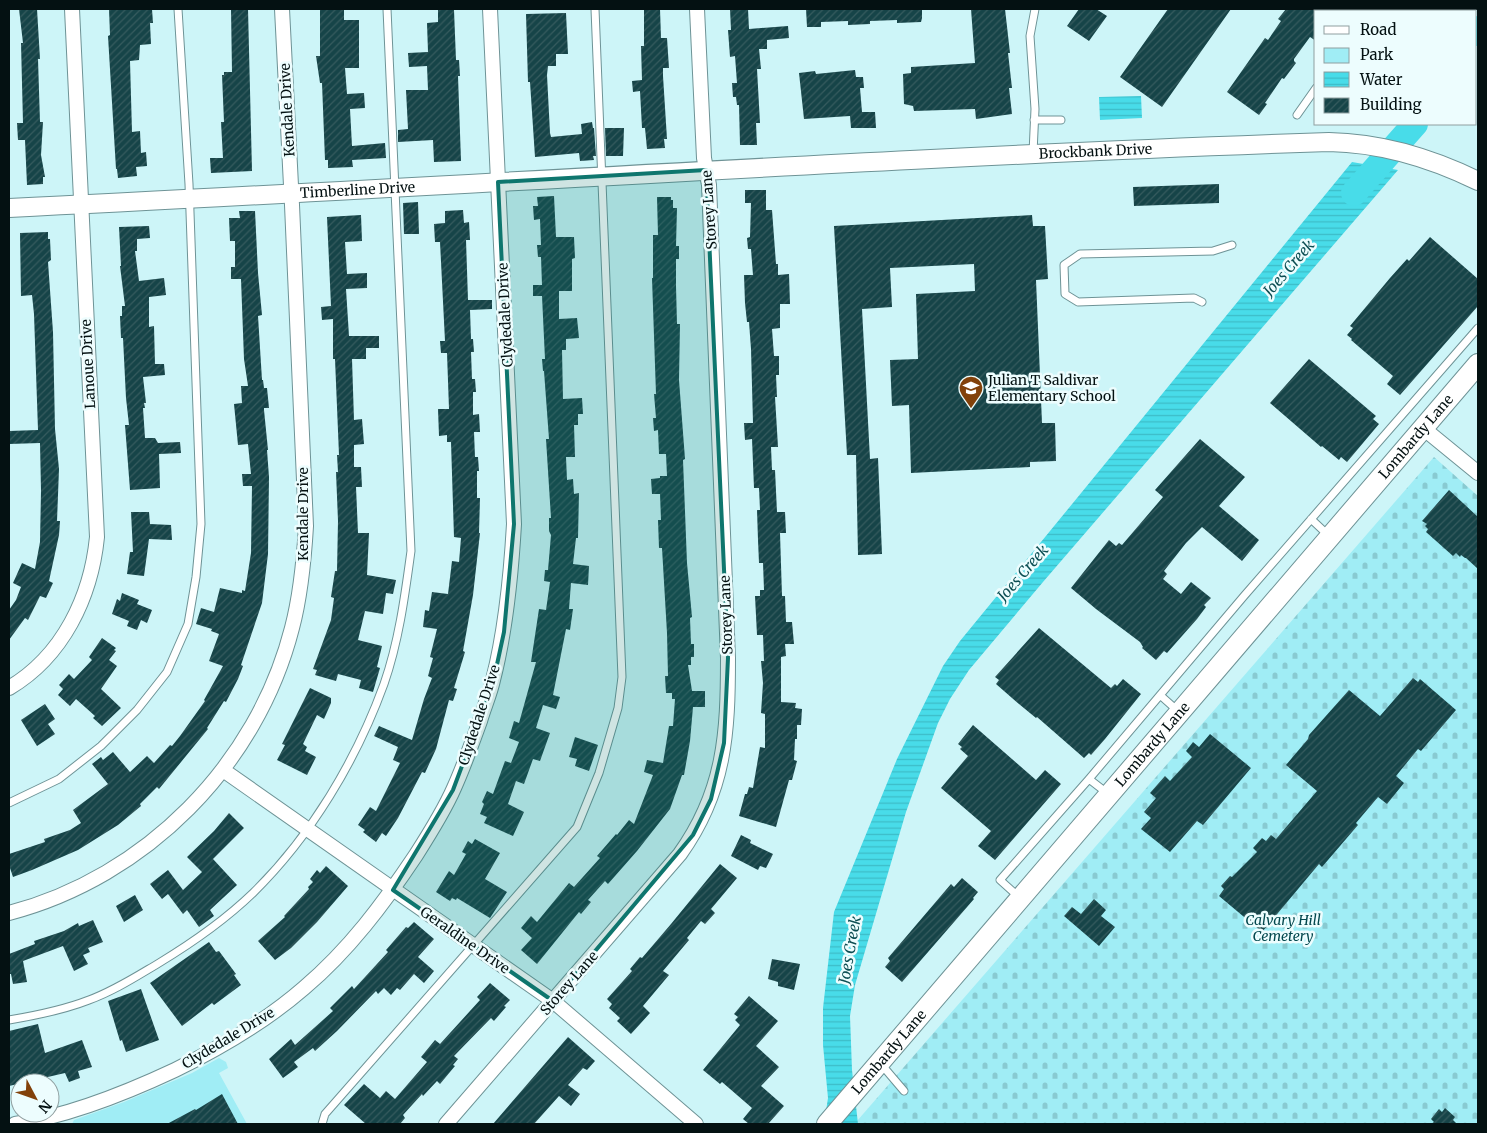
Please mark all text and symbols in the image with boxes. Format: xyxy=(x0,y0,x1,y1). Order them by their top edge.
legend xyxy=(1314,10,1477,125)
text: Road xyxy=(1360,20,1396,39)
text: Park xyxy=(1360,45,1394,64)
street label: Kendale Drive xyxy=(276,63,298,157)
text: Water xyxy=(1359,70,1403,89)
text: Building xyxy=(1360,95,1422,114)
street label: Brockbank Drive xyxy=(1038,140,1153,163)
street label: Storey Lane xyxy=(697,170,721,250)
street label: Timberline Drive xyxy=(299,178,416,202)
water label: Joes Creek xyxy=(1258,235,1319,301)
street label: Clydedale Drive xyxy=(493,262,517,368)
street label: Lanoue Drive xyxy=(77,319,99,409)
place label: Julian T Saldivar Elementary School xyxy=(987,371,1116,405)
school or university icon: Julian T Saldivar Elementary School xyxy=(958,375,984,409)
street label: Lombardy Lane xyxy=(1375,391,1457,483)
street label: Kendale Drive xyxy=(294,467,312,561)
water label: Joes Creek xyxy=(992,540,1053,606)
street label: Storey Lane xyxy=(716,575,736,655)
street label: Clydedale Drive xyxy=(454,662,504,768)
street label: Lombardy Lane xyxy=(1111,698,1194,790)
street label: Geraldine Drive xyxy=(417,902,513,978)
park label: Calvary Hill Cemetery xyxy=(1245,911,1321,945)
water label: Joes Creek xyxy=(834,914,865,987)
street label: Storey Lane xyxy=(536,947,602,1019)
street label: Clydedale Drive xyxy=(178,1003,278,1073)
street label: Lombardy Lane xyxy=(848,1006,930,1098)
north arrow xyxy=(10,1073,60,1123)
text: N xyxy=(34,1096,55,1117)

